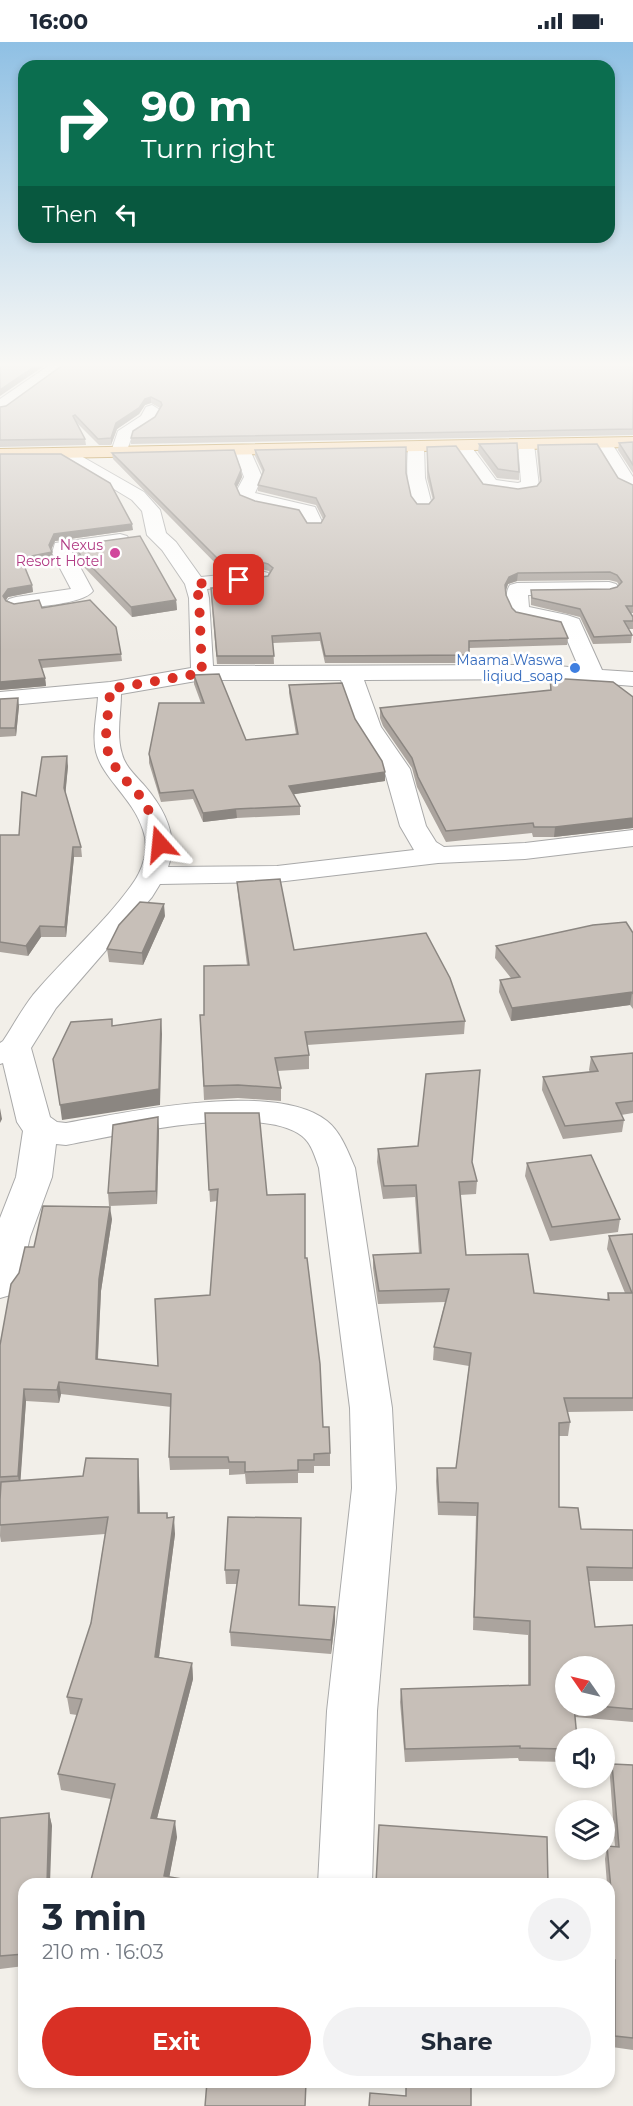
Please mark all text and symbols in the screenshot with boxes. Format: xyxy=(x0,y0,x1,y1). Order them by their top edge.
text: 16:00 xyxy=(30,8,88,35)
text: 90 m xyxy=(141,80,252,132)
icon: right xyxy=(42,84,120,162)
text: Turn right xyxy=(141,132,276,165)
icon: left xyxy=(110,198,143,231)
text: Then xyxy=(42,201,98,228)
place label: Nexus Resort Hotel xyxy=(16,536,103,570)
marker: Nexus Resort Hotel xyxy=(108,546,122,560)
pin xyxy=(213,554,264,605)
icon: arrive xyxy=(222,563,255,596)
place label: Maama Waswa liqiud_soap xyxy=(456,651,563,685)
marker: Maama Waswa liqiud_soap xyxy=(568,661,582,675)
position arrow xyxy=(128,812,192,876)
north arrow xyxy=(555,1656,615,1716)
map controls xyxy=(555,1656,615,1860)
button: sound xyxy=(555,1728,615,1788)
button: layers xyxy=(555,1800,615,1860)
text: 3 min xyxy=(42,1895,147,1939)
button: close xyxy=(528,1898,591,1961)
text: 210 m · 16:03 xyxy=(42,1940,164,1964)
button: Exit xyxy=(42,2007,311,2076)
button: Share xyxy=(323,2007,591,2076)

